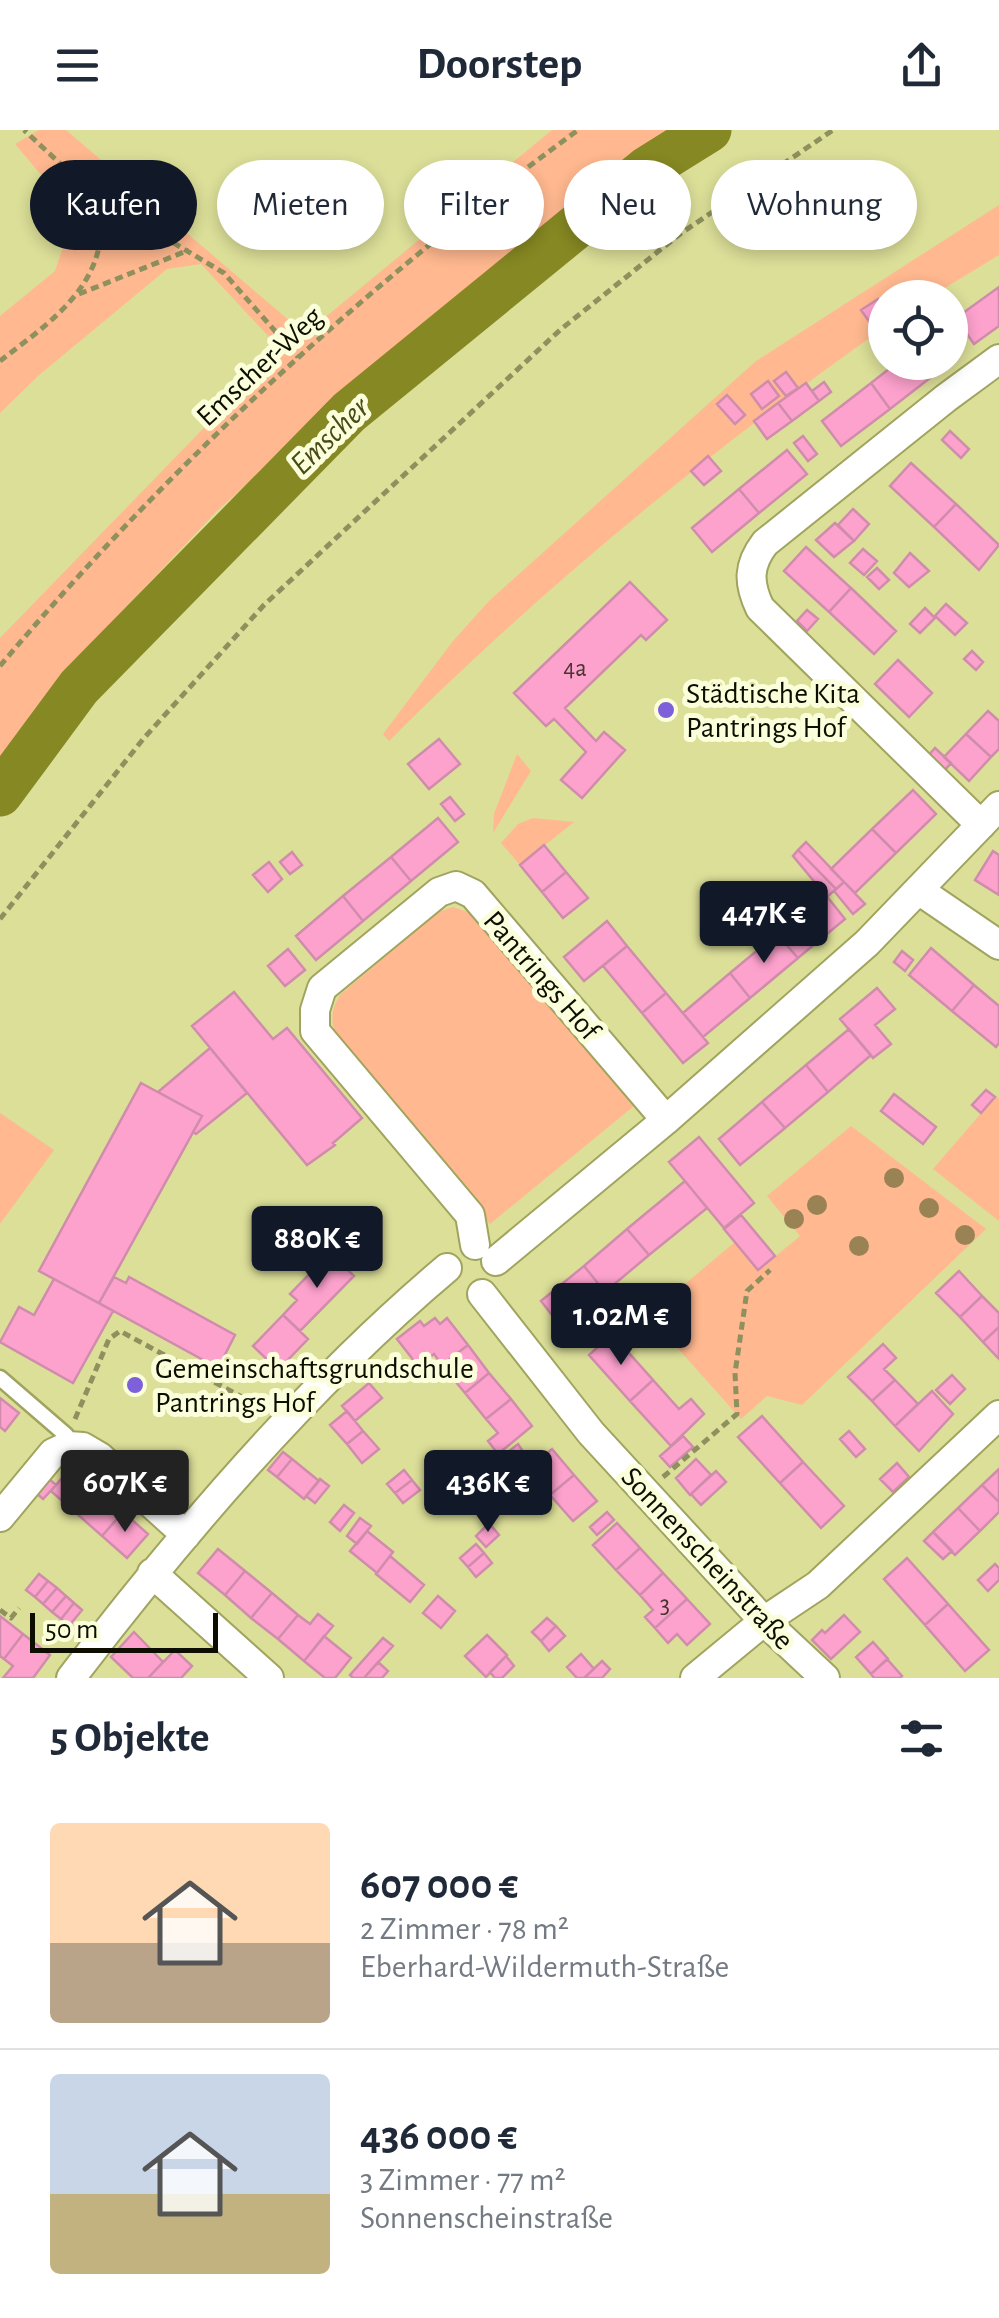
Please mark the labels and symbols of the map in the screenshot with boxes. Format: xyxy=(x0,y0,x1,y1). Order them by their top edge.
street label: Emscher-Weg xyxy=(191,301,328,432)
water label: Emscher xyxy=(284,390,376,480)
house number: 4a xyxy=(563,656,587,681)
place label: Städtische Kita Pantrings Hof xyxy=(686,679,860,743)
marker: Städtische Kita Pantrings Hof xyxy=(655,699,677,721)
pin: 447K € xyxy=(683,881,845,966)
street label: Pantrings Hof xyxy=(478,906,606,1047)
pin: 880K € xyxy=(236,1206,398,1291)
pin: 1.02M € xyxy=(529,1283,713,1368)
place label: Gemeinschaftsgrundschule Pantrings Hof xyxy=(155,1354,474,1418)
marker: Gemeinschaftsgrundschule Pantrings Hof xyxy=(124,1374,146,1396)
pin: 607K € xyxy=(44,1450,206,1535)
pin: 436K € xyxy=(407,1450,569,1535)
street label: Sonnenscheinstraße xyxy=(615,1462,799,1656)
house number: 3 xyxy=(660,1593,670,1618)
scale bar xyxy=(30,1608,218,1652)

